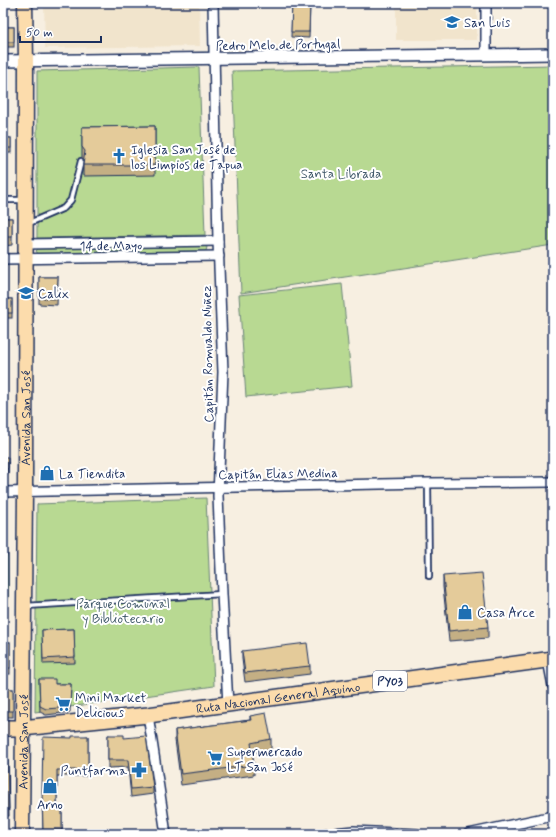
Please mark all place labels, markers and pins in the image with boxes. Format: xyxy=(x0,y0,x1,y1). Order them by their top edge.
school or university icon: San Luis xyxy=(443,13,461,31)
place label: San Luis xyxy=(464,15,510,32)
place label: Iglesia San José de los Limpios de Tapua xyxy=(131,142,242,174)
church icon: Iglesia San José de los Limpios de Tapua xyxy=(110,147,128,165)
school or university icon: Calix xyxy=(17,284,35,302)
place label: Calix xyxy=(38,286,70,303)
shop icon: La Tiendita xyxy=(38,464,56,482)
place label: La Tiendita xyxy=(59,466,125,483)
shop icon: Casa Arce xyxy=(456,603,474,621)
place label: Casa Arce xyxy=(477,605,535,622)
place label: Mini Market Delicious xyxy=(75,690,146,722)
supermarket icon: Mini Market Delicious xyxy=(54,695,72,713)
place label: Supermercado LT San José xyxy=(227,744,303,776)
supermarket icon: Supermercado LT San José xyxy=(206,749,224,767)
pharmacy icon: Puntfarma xyxy=(130,761,148,779)
place label: Puntfarma xyxy=(61,763,127,780)
shop icon: Arno xyxy=(41,777,59,795)
place label: Arno xyxy=(37,797,63,814)

